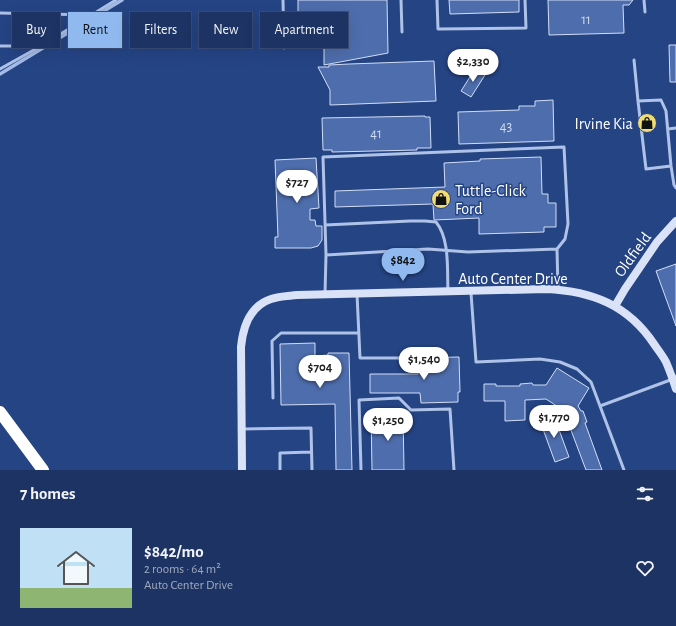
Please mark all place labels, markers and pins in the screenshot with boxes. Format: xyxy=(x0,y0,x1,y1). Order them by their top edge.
pin: $2,330 xyxy=(440,49,506,83)
shop icon: Irvine Kia xyxy=(636,112,658,134)
place label: Irvine Kia xyxy=(575,116,633,132)
pin: $727 xyxy=(273,170,321,204)
place label: Tuttle-Click Ford xyxy=(455,183,527,217)
shop icon: Tuttle-Click Ford xyxy=(430,188,452,210)
pin: $842 xyxy=(379,248,427,282)
pin: $1,540 xyxy=(391,347,457,381)
pin: $704 xyxy=(296,355,344,389)
pin: $1,770 xyxy=(521,405,587,439)
pin: $1,250 xyxy=(355,408,421,442)

